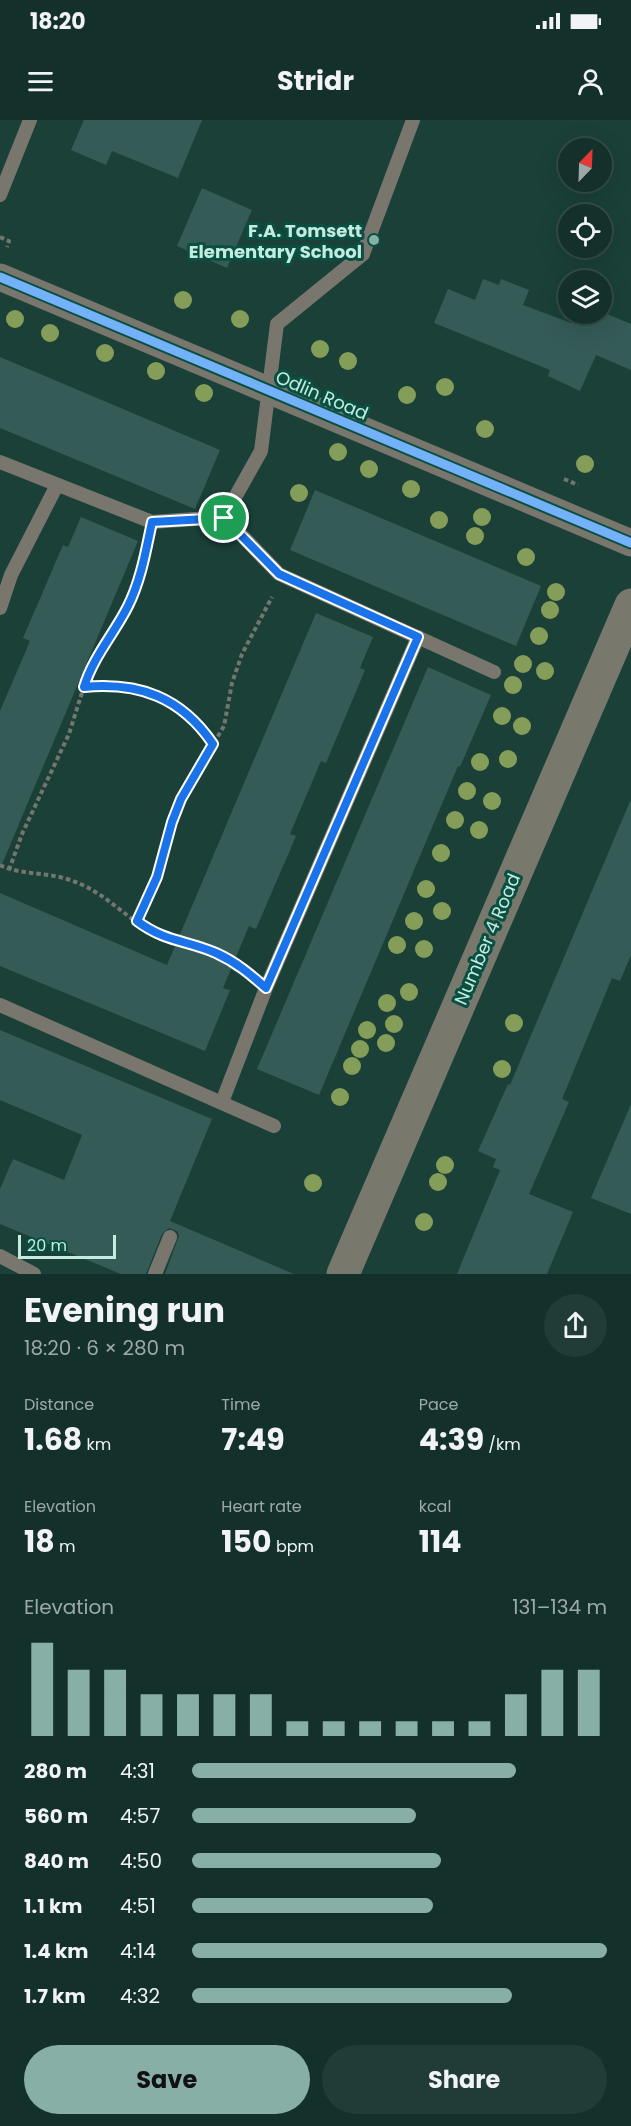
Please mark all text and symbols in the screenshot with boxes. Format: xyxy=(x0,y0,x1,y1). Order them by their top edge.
text: 18:20 xyxy=(30,6,86,37)
text: Stridr xyxy=(277,62,354,99)
icon: menu xyxy=(24,65,57,98)
icon: person xyxy=(574,65,607,98)
north arrow xyxy=(558,138,612,192)
map controls xyxy=(558,138,612,324)
button: locate xyxy=(558,204,612,258)
place label: F.A. Tomsett Elementary School xyxy=(189,218,362,264)
marker: F.A. Tomsett Elementary School xyxy=(367,233,381,247)
button: layers xyxy=(558,270,612,324)
street label: Odlin Road xyxy=(272,364,372,426)
pin xyxy=(198,492,249,543)
icon: arrive xyxy=(207,501,240,534)
street label: Number 4 Road xyxy=(448,869,526,1009)
scale bar xyxy=(18,1232,116,1260)
text: 20 m xyxy=(27,1234,67,1257)
text: Evening run xyxy=(24,1287,225,1334)
button: share xyxy=(544,1294,607,1357)
text: 18:20 · 6 × 280 m xyxy=(24,1334,185,1362)
text: Distance xyxy=(24,1393,94,1416)
text: Time xyxy=(221,1393,260,1416)
text: Pace xyxy=(419,1393,458,1416)
text: 1.68 xyxy=(24,1418,82,1461)
text: 7:49 xyxy=(221,1418,285,1461)
text: 4:39 xyxy=(419,1418,484,1461)
text: km xyxy=(82,1433,111,1456)
text: /km xyxy=(484,1433,521,1456)
text: Elevation xyxy=(24,1495,96,1518)
text: Heart rate xyxy=(221,1495,302,1518)
text: kcal xyxy=(419,1495,451,1518)
text: 18 xyxy=(24,1520,55,1563)
text: 150 xyxy=(221,1520,272,1563)
text: 114 xyxy=(419,1520,462,1563)
text: m xyxy=(55,1535,76,1558)
text: bpm xyxy=(272,1535,314,1558)
text: Elevation xyxy=(24,1593,114,1621)
text: 131–134 m xyxy=(512,1593,607,1621)
text: 280 m xyxy=(24,1757,87,1785)
text: 4:31 xyxy=(120,1757,155,1785)
text: 560 m xyxy=(24,1802,88,1830)
text: 4:57 xyxy=(120,1802,160,1830)
text: 840 m xyxy=(24,1847,89,1875)
text: 4:50 xyxy=(120,1847,162,1875)
text: 1.1 km xyxy=(24,1892,82,1920)
text: 4:51 xyxy=(120,1892,156,1920)
text: 1.4 km xyxy=(24,1937,88,1965)
text: 4:14 xyxy=(120,1937,156,1965)
text: 1.7 km xyxy=(24,1982,86,2010)
text: 4:32 xyxy=(120,1982,160,2010)
button: Save xyxy=(24,2045,310,2114)
button: Share xyxy=(322,2045,607,2114)

